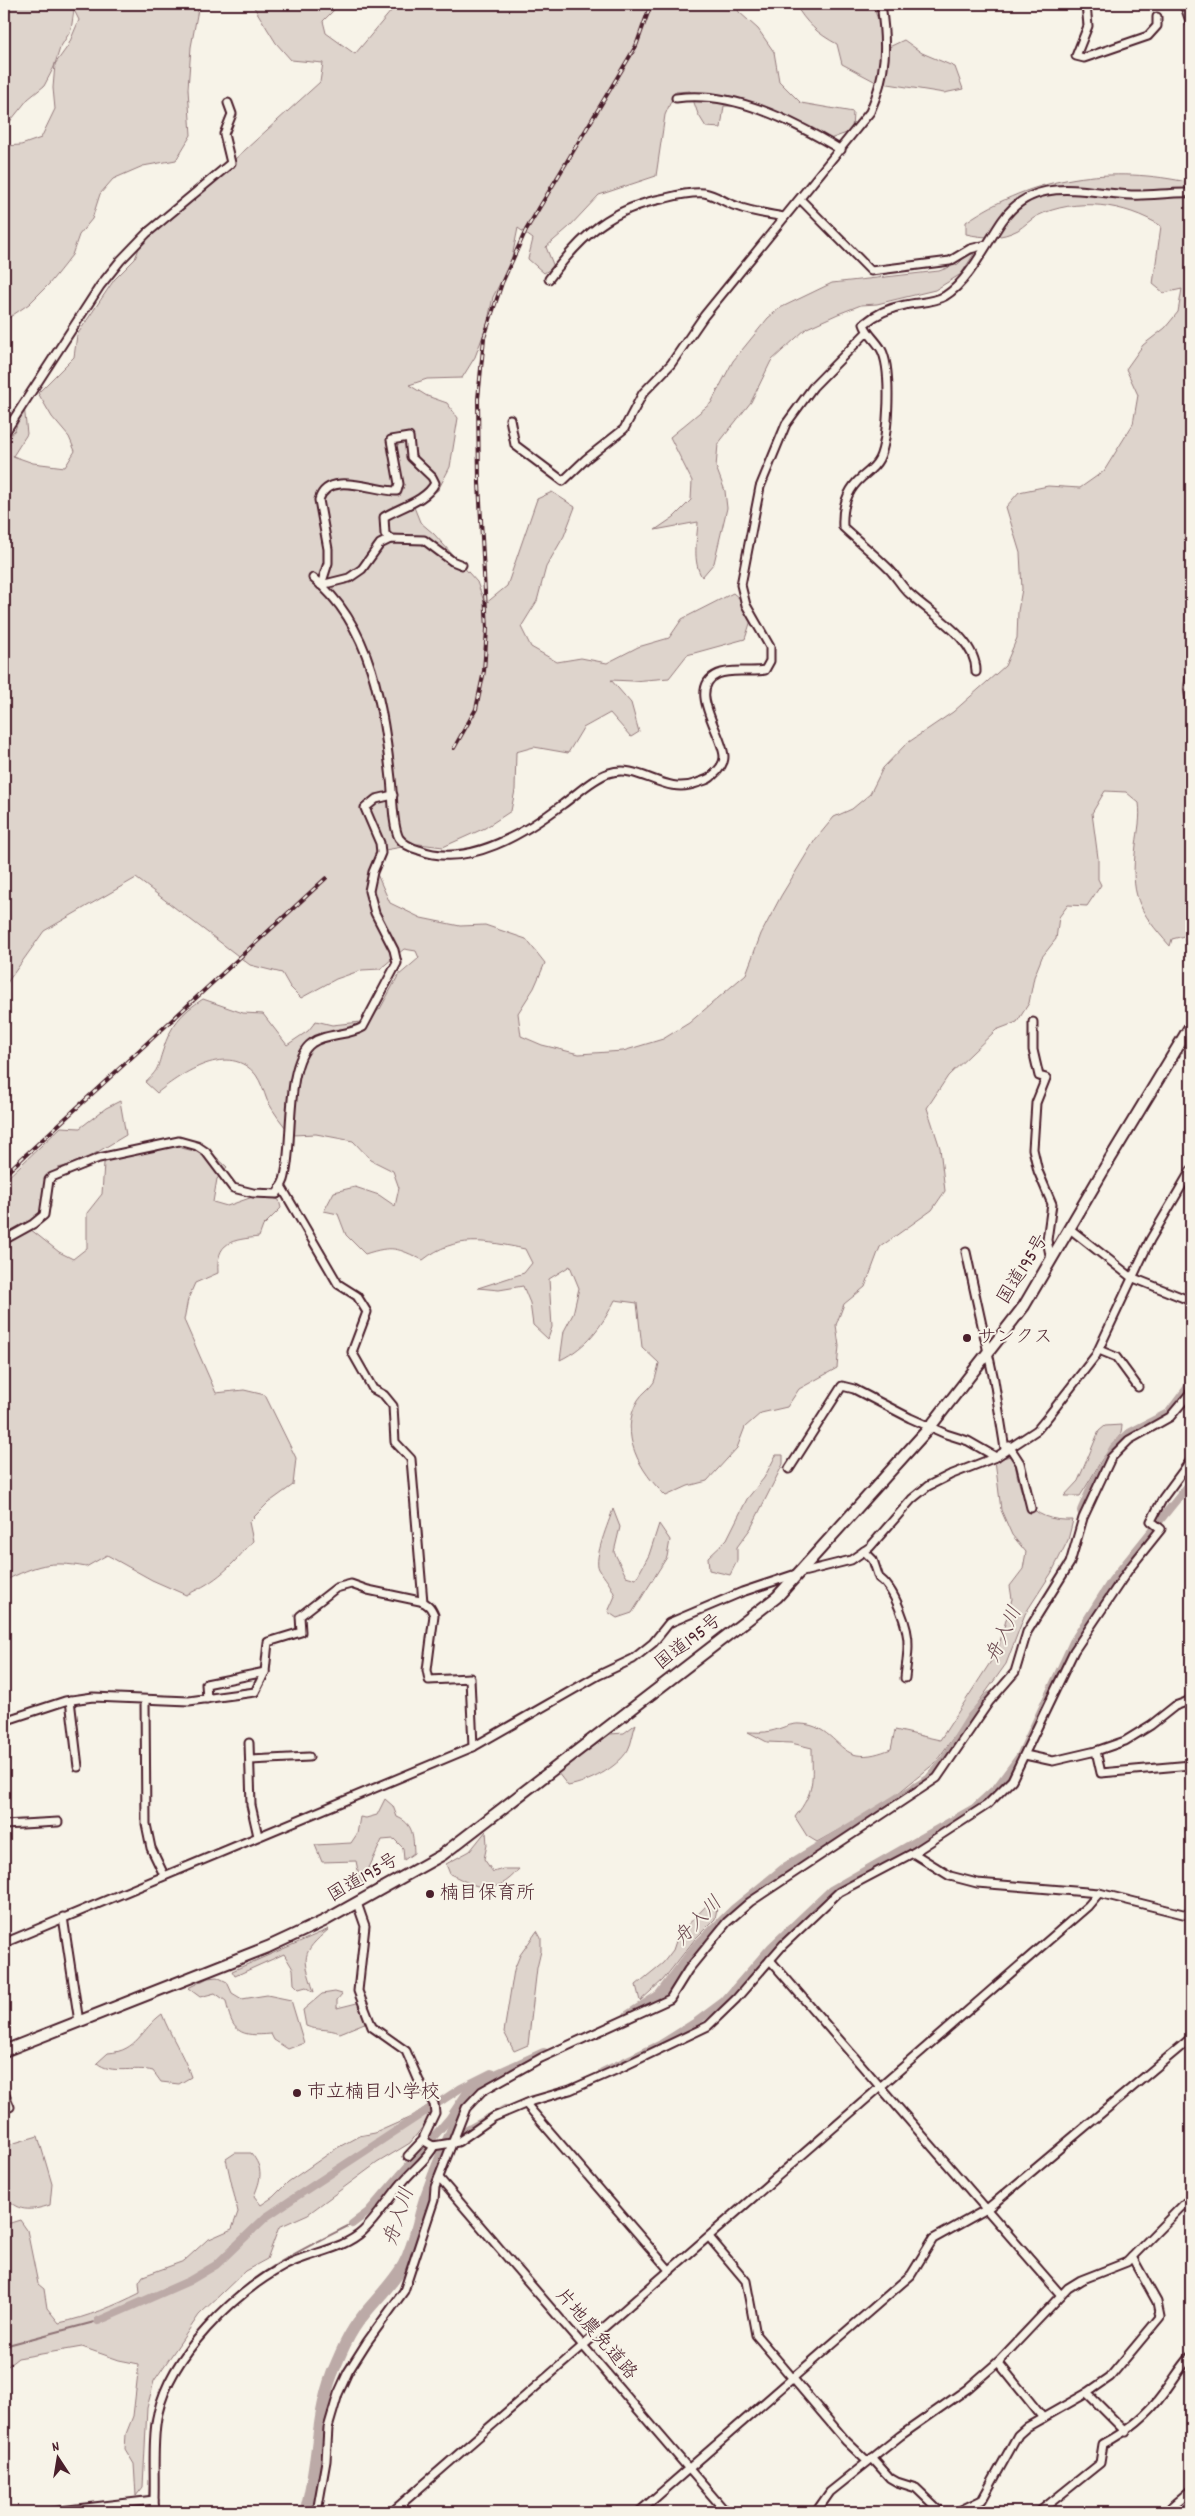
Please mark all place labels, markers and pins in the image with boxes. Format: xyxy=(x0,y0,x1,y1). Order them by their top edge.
place label: サンクス xyxy=(977,1325,1053,1352)
marker: サンクス xyxy=(961,1332,973,1344)
place label: 楠目保育所 xyxy=(440,1881,535,1908)
marker: 楠目保育所 xyxy=(424,1888,436,1900)
place label: 市立楠目小学校 xyxy=(307,2080,440,2107)
marker: 市立楠目小学校 xyxy=(291,2087,303,2099)

